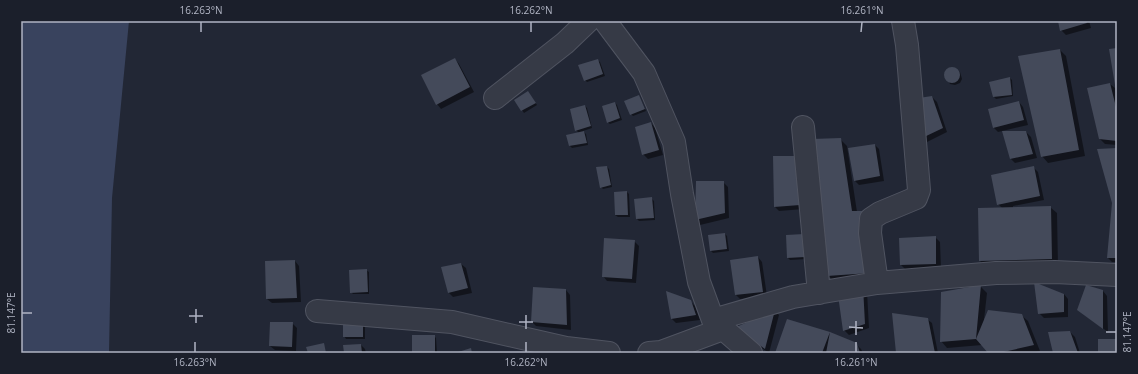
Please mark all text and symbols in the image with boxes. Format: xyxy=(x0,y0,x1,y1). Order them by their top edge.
text: 16.263°N xyxy=(179,3,223,17)
text: 16.262°N xyxy=(509,3,553,17)
text: 16.261°N xyxy=(840,3,884,17)
text: 81.147°E xyxy=(4,292,18,334)
text: 81.147°E xyxy=(1120,311,1134,353)
text: 16.263°N xyxy=(173,355,217,369)
text: 16.262°N xyxy=(504,355,548,369)
text: 16.261°N xyxy=(834,355,878,369)

